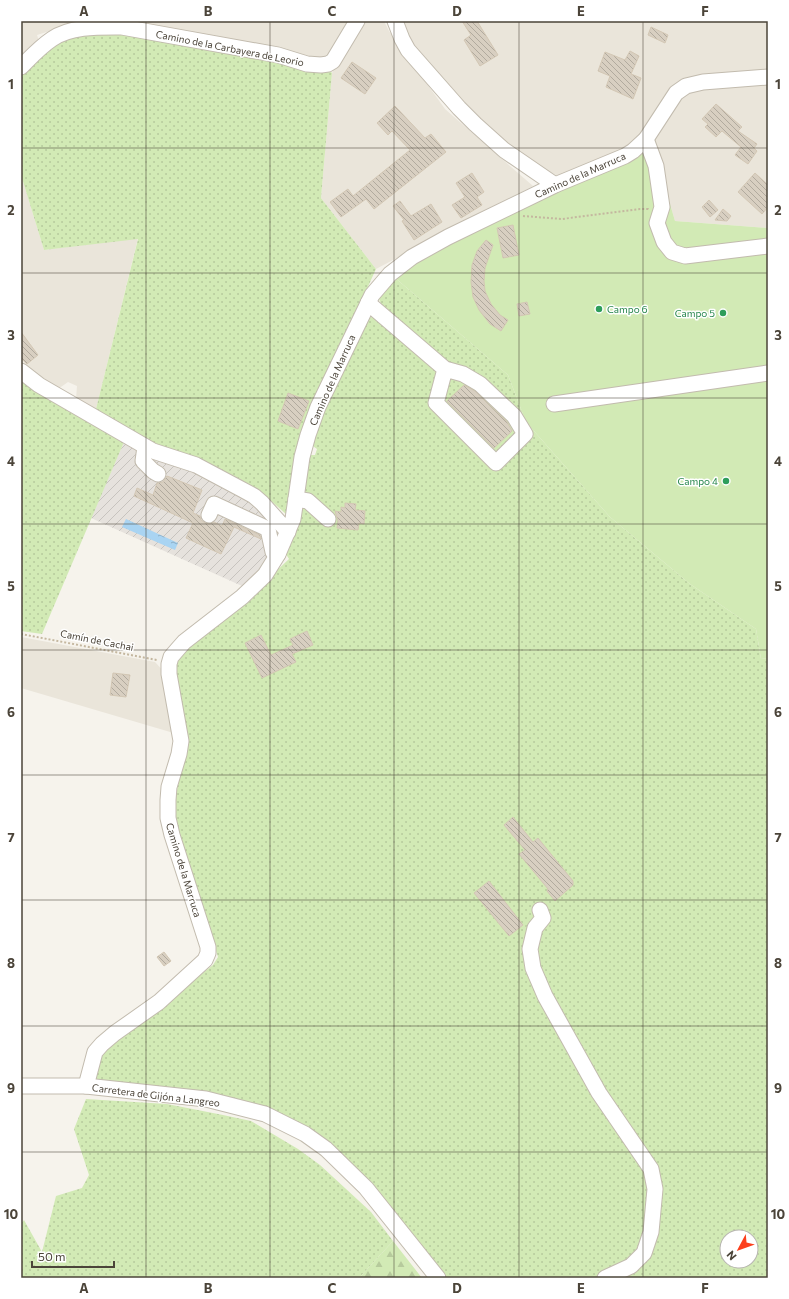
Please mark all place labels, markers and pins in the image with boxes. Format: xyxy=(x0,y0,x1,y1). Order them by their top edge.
place label: Campo 6 xyxy=(607,303,648,315)
marker: Campo 6 xyxy=(594,304,604,314)
place label: Campo 5 xyxy=(675,307,715,319)
marker: Campo 5 xyxy=(718,308,728,318)
place label: Campo 4 xyxy=(677,475,718,487)
marker: Campo 4 xyxy=(721,476,731,486)

